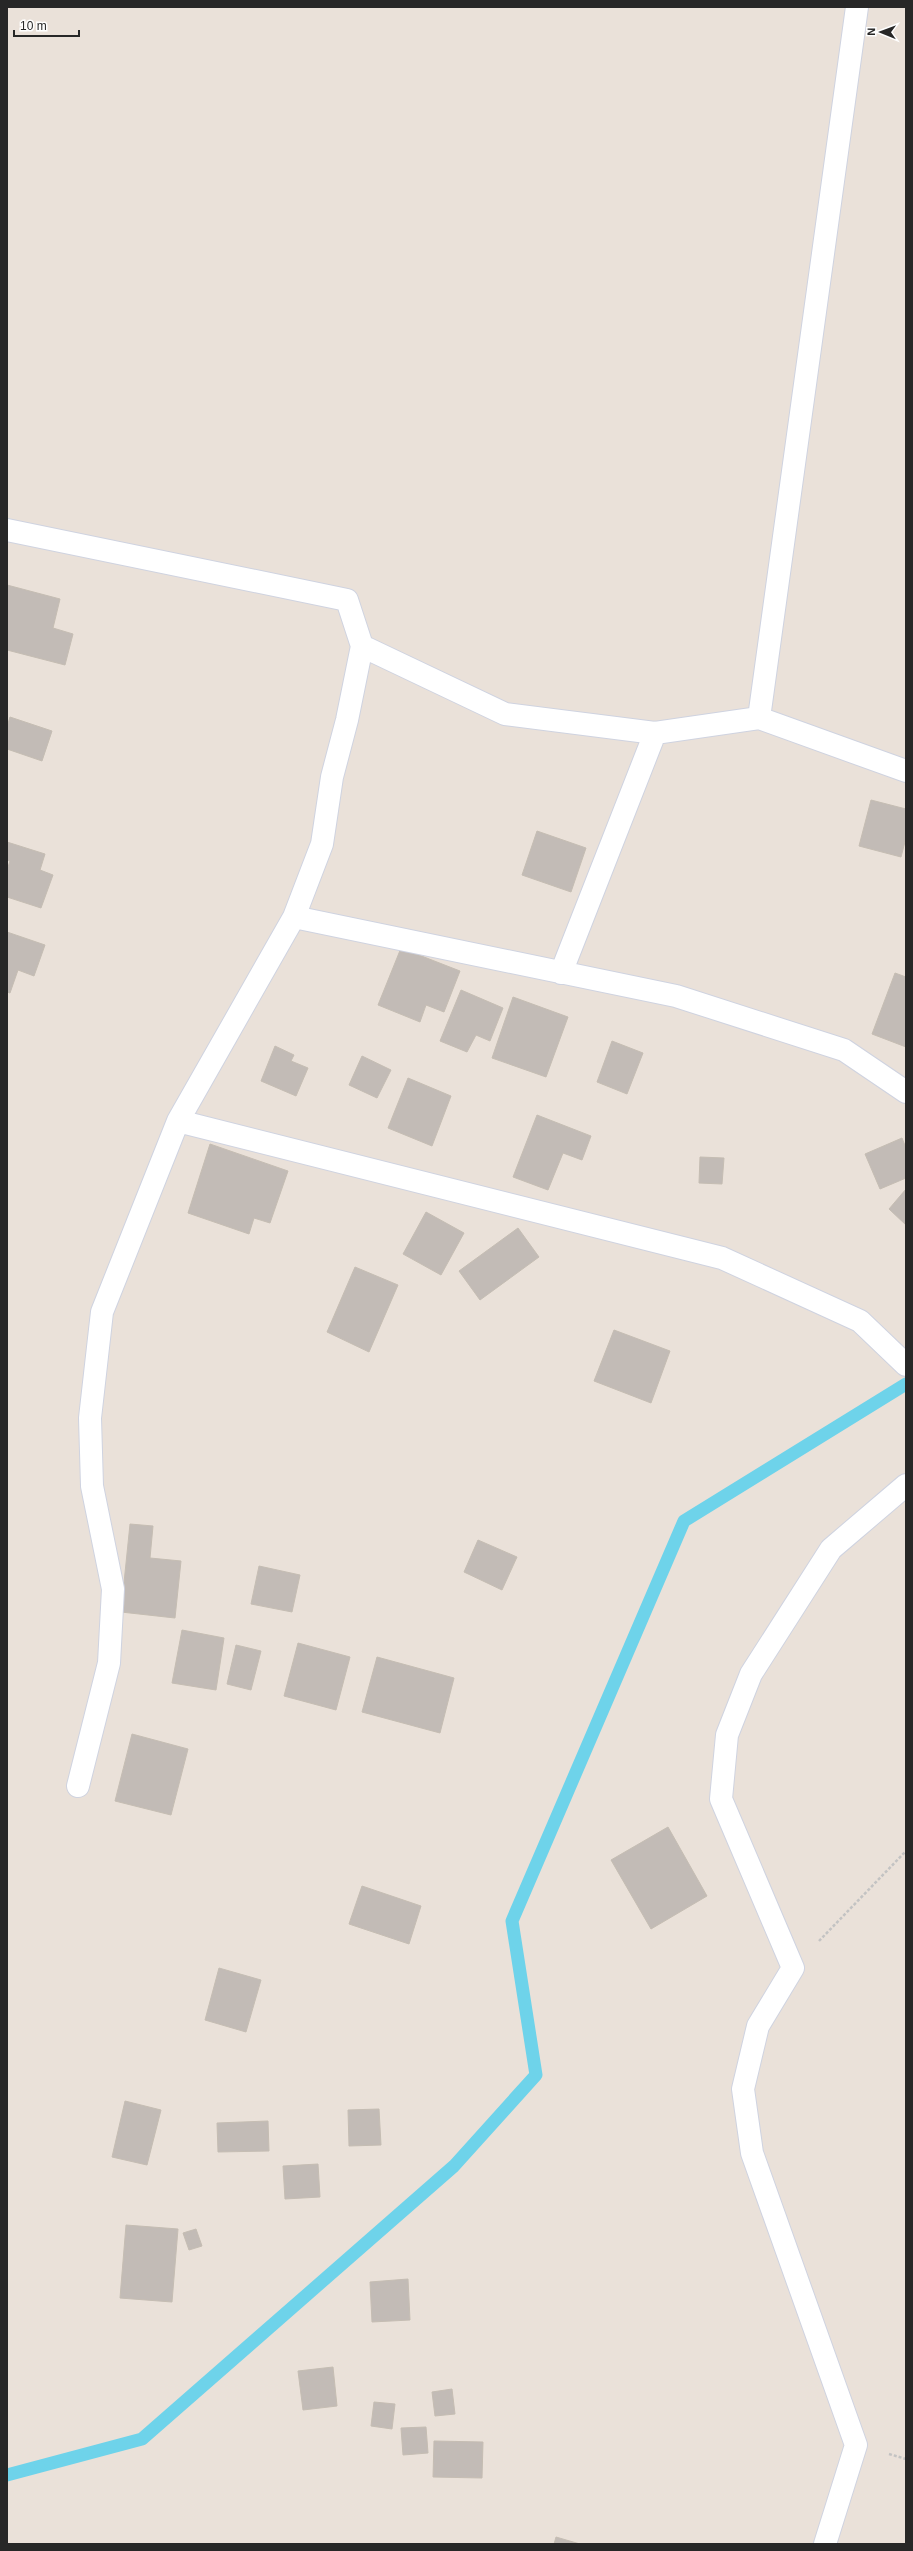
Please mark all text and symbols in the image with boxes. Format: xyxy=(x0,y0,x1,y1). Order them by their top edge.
scale bar xyxy=(14,12,79,38)
north arrow xyxy=(861,12,901,52)
text: 10 m xyxy=(20,19,47,33)
text: N xyxy=(865,28,877,36)

